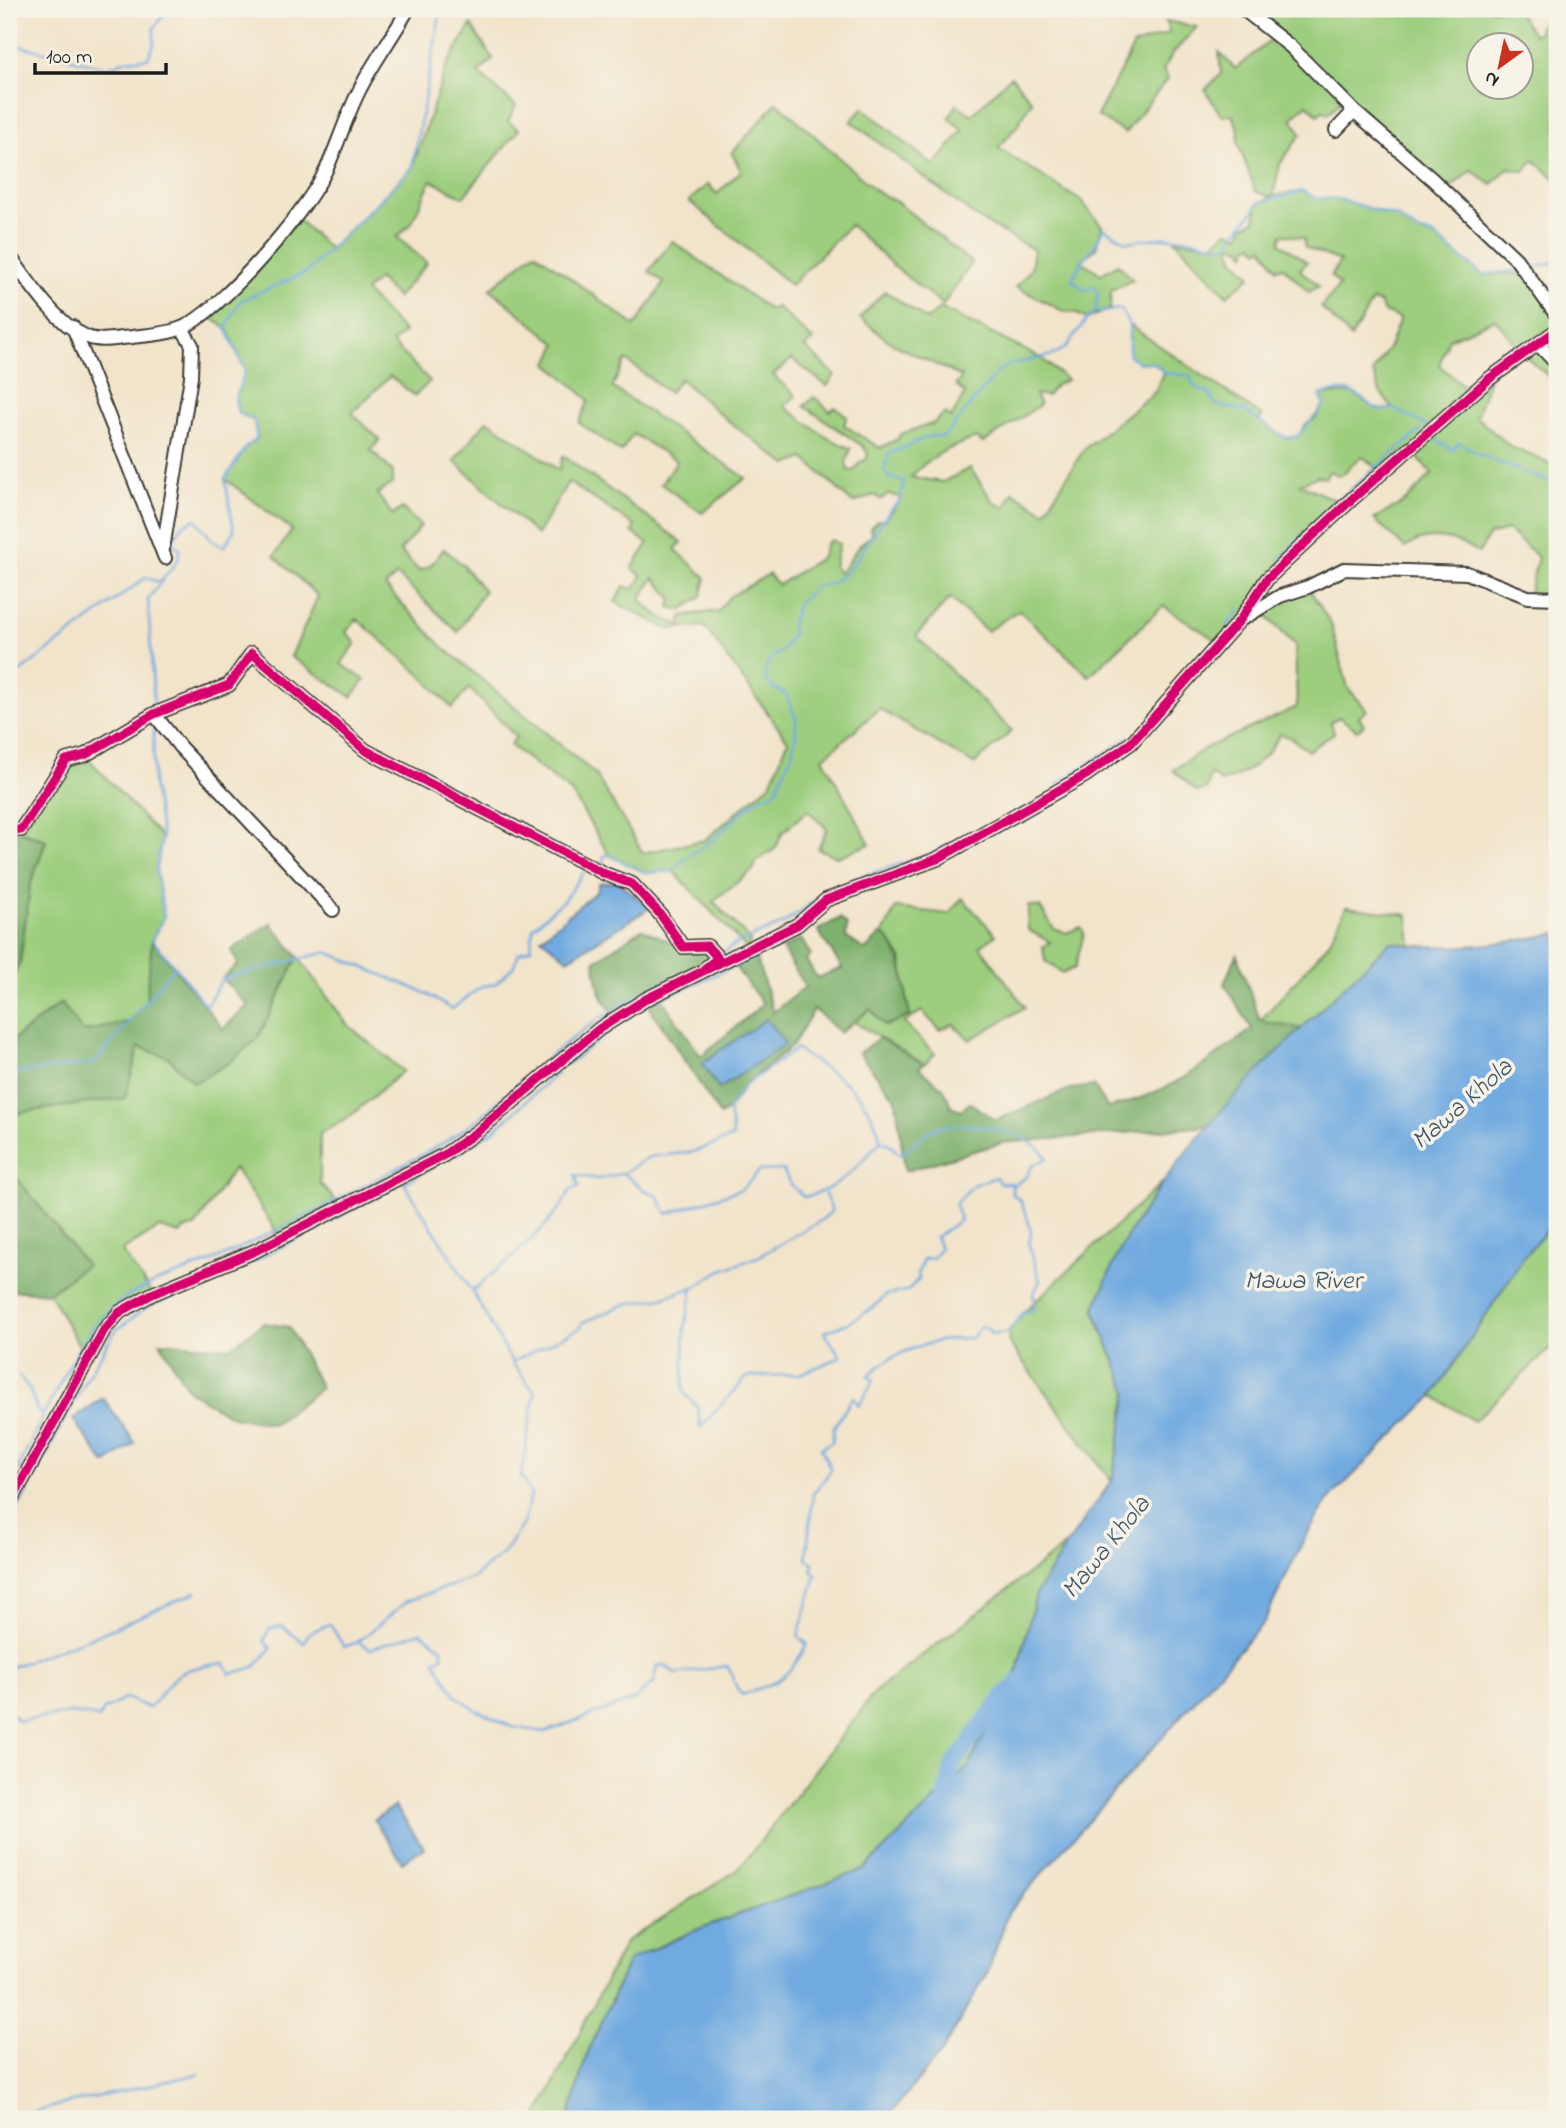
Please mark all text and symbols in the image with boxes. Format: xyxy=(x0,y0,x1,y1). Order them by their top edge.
scale bar xyxy=(35,32,166,76)
north arrow xyxy=(1464,32,1534,102)
text: 100 m xyxy=(46,43,92,73)
text: N xyxy=(1479,63,1505,93)
water label: Mawa Khola xyxy=(1404,1050,1523,1160)
water label: Mawa River xyxy=(1244,1263,1364,1301)
water label: Mawa Khola xyxy=(1053,1487,1161,1608)

